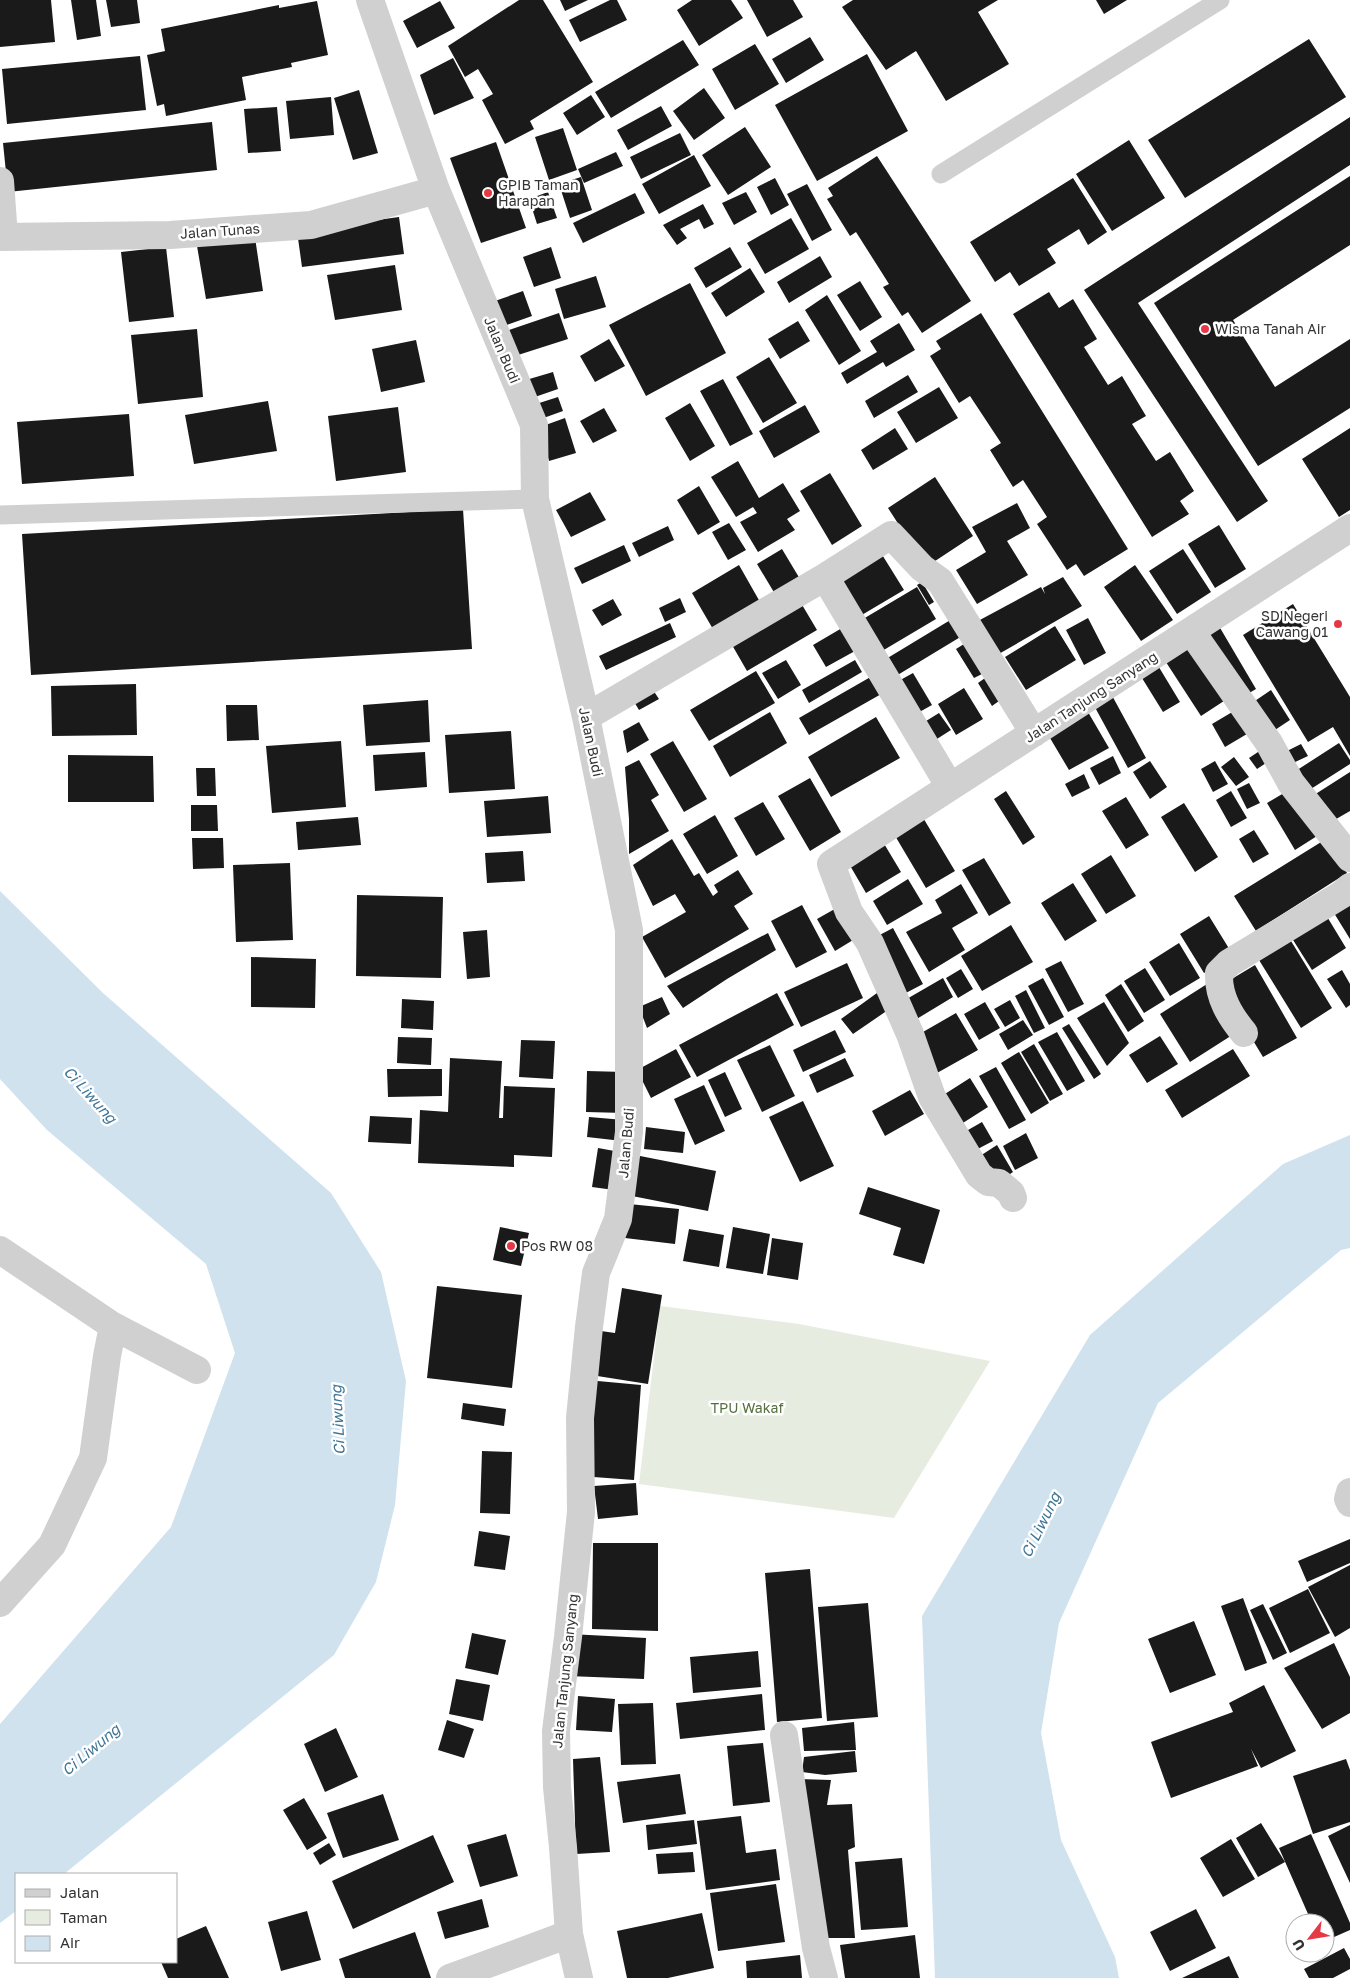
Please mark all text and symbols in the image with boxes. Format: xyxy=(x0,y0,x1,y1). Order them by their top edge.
place label: GPIB Taman Harapan xyxy=(498,176,579,209)
marker: GPIB Taman Harapan xyxy=(482,187,494,199)
street label: Jalan Tunas xyxy=(179,219,260,242)
street label: Jalan Budi xyxy=(481,314,524,386)
place label: Wisma Tanah Air xyxy=(1215,320,1327,337)
marker: Wisma Tanah Air xyxy=(1199,323,1211,335)
place label: SD Negeri Cawang 01 xyxy=(1256,607,1328,640)
marker: SD Negeri Cawang 01 xyxy=(1332,618,1344,630)
street label: Jalan Tanjung Sanyang xyxy=(1021,647,1160,746)
street label: Jalan Budi xyxy=(576,706,607,778)
water label: Ci Liwung xyxy=(60,1062,122,1128)
street label: Jalan Budi xyxy=(614,1107,637,1179)
place label: Pos RW 08 xyxy=(521,1237,593,1254)
marker: Pos RW 08 xyxy=(505,1240,517,1252)
water label: Ci Liwung xyxy=(326,1383,349,1456)
park label: TPU Wakaf xyxy=(710,1399,784,1416)
water label: Ci Liwung xyxy=(1017,1487,1065,1561)
street label: Jalan Tanjung Sanyang xyxy=(548,1593,581,1749)
water label: Ci Liwung xyxy=(58,1719,125,1779)
legend xyxy=(15,1873,178,1963)
text: Jalan xyxy=(60,1883,99,1901)
text: Taman xyxy=(60,1908,107,1926)
north arrow xyxy=(1285,1913,1335,1963)
text: Air xyxy=(60,1933,80,1951)
text: U xyxy=(1289,1936,1308,1954)

